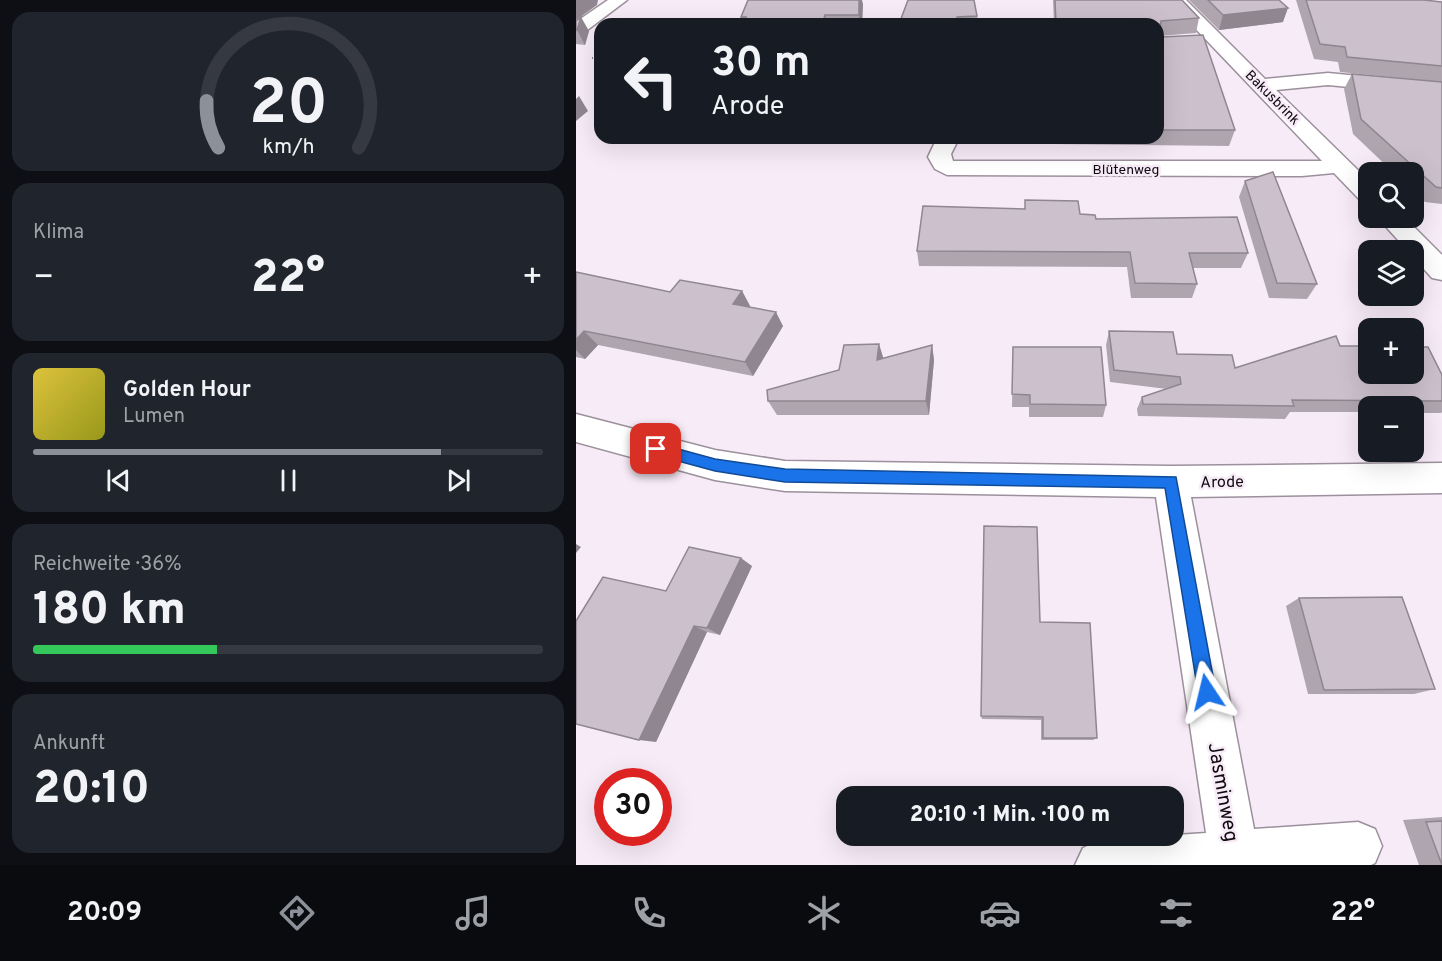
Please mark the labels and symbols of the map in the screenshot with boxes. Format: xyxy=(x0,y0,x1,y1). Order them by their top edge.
street label: Bakusbrink xyxy=(1241,67,1303,129)
street label: Blütenweg xyxy=(1093,162,1159,179)
pin xyxy=(630,423,681,474)
street label: Arode xyxy=(1200,473,1244,493)
position arrow xyxy=(1175,660,1239,724)
street label: Jasminweg xyxy=(1201,741,1244,844)
speed limit sign: 30 xyxy=(594,768,672,846)

